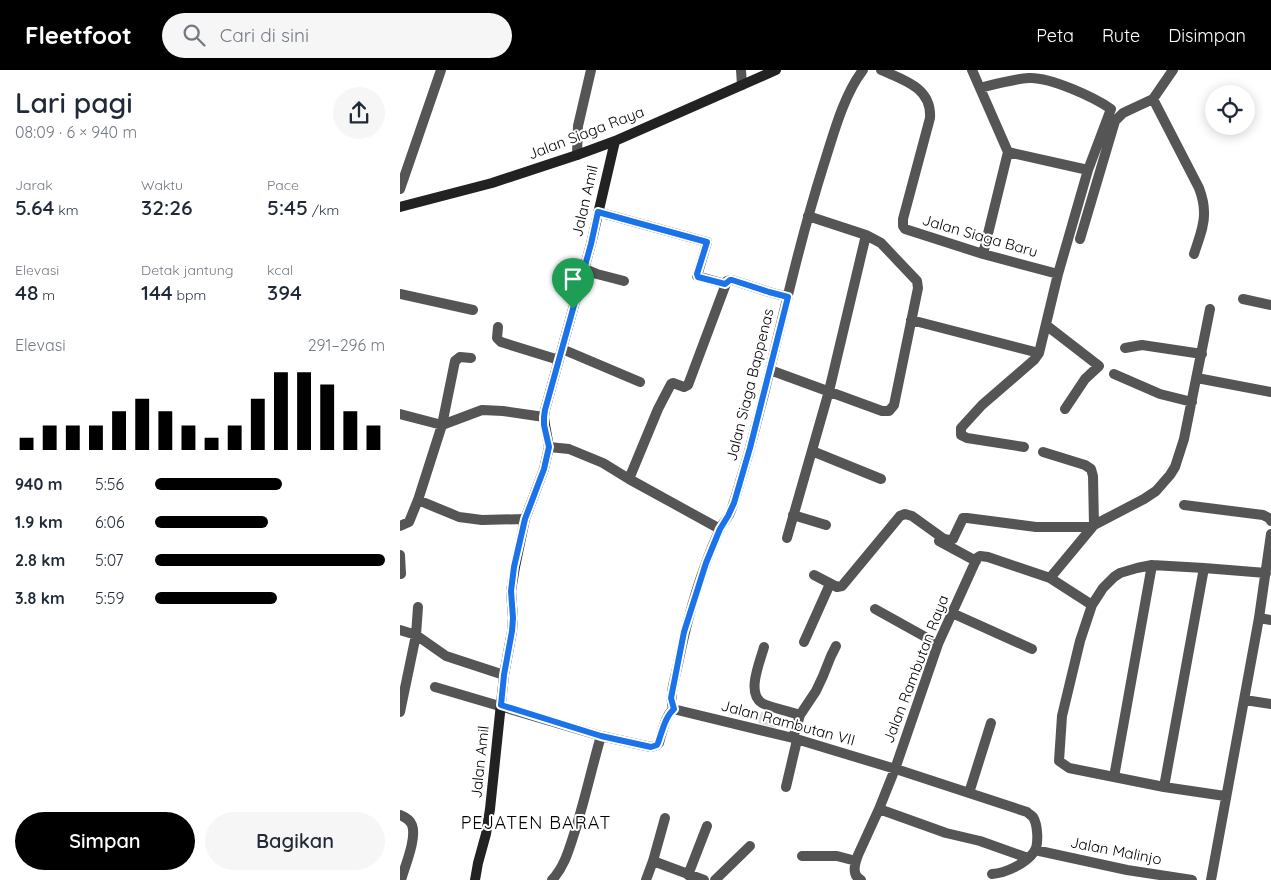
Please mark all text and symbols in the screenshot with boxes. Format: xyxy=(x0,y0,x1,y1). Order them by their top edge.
search box xyxy=(162,13,512,58)
text: Fleetfoot xyxy=(25,20,132,50)
icon: search xyxy=(180,21,208,49)
text: Cari di sini xyxy=(220,23,309,47)
text: Peta xyxy=(1036,24,1074,47)
text: Rute xyxy=(1102,24,1140,47)
text: Disimpan xyxy=(1168,24,1246,47)
text: Lari pagi xyxy=(15,85,133,120)
map controls xyxy=(1205,85,1255,135)
button: locate xyxy=(1205,85,1255,135)
button: share xyxy=(333,87,385,139)
street label: Jalan Siaga Raya xyxy=(525,102,647,163)
text: 08:09 · 6 × 940 m xyxy=(15,122,137,142)
street label: Jalan Amil xyxy=(567,163,602,239)
text: Jarak xyxy=(15,176,53,194)
text: Waktu xyxy=(141,176,183,194)
text: Pace xyxy=(267,176,299,194)
text: 5.64 xyxy=(15,194,54,220)
text: 32:26 xyxy=(141,194,193,220)
text: 5:45 xyxy=(267,194,308,220)
text: km xyxy=(54,201,79,219)
text: /km xyxy=(308,201,339,219)
street label: Jalan Siaga Baru xyxy=(920,210,1040,261)
pin xyxy=(552,258,594,309)
text: Elevasi xyxy=(15,261,59,279)
text: Detak jantung xyxy=(141,261,234,279)
text: kcal xyxy=(267,261,293,279)
icon: arrive xyxy=(559,265,587,293)
text: 48 xyxy=(15,279,38,305)
text: 144 xyxy=(141,279,173,305)
text: 394 xyxy=(267,279,302,305)
text: m xyxy=(38,286,55,304)
text: bpm xyxy=(173,286,206,304)
street label: Jalan Siaga Bappenas xyxy=(721,307,778,463)
text: Elevasi xyxy=(15,335,66,355)
text: 291–296 m xyxy=(308,335,385,355)
text: 940 m xyxy=(15,474,63,494)
text: 5:56 xyxy=(95,474,124,494)
text: 1.9 km xyxy=(15,512,63,532)
text: 6:06 xyxy=(95,512,125,532)
text: 2.8 km xyxy=(15,550,65,570)
text: 5:07 xyxy=(95,550,124,570)
text: 3.8 km xyxy=(15,588,65,608)
text: 5:59 xyxy=(95,588,124,608)
street label: Jalan Rambutan Raya xyxy=(878,592,953,746)
street label: Jalan Rambutan VII xyxy=(719,695,857,750)
street label: Jalan Amil xyxy=(466,725,493,799)
district label: PEJATEN BARAT xyxy=(461,811,611,834)
button: Simpan xyxy=(15,812,195,870)
button: Bagikan xyxy=(205,812,385,870)
street label: Jalan Malinjo xyxy=(1069,832,1164,869)

